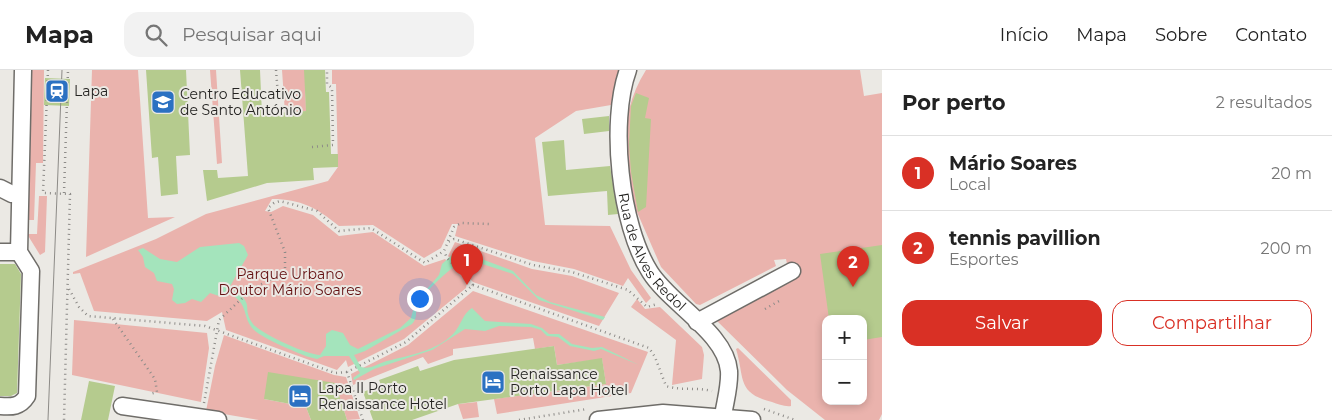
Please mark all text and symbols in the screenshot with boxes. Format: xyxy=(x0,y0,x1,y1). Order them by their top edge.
search box xyxy=(124,12,474,57)
text: Mapa xyxy=(25,20,94,49)
icon: search xyxy=(142,21,170,49)
text: Pesquisar aqui xyxy=(182,23,322,46)
text: Início xyxy=(1000,24,1048,46)
text: Mapa xyxy=(1076,24,1127,46)
text: Sobre xyxy=(1155,24,1207,46)
text: Contato xyxy=(1235,24,1307,46)
station icon: Lapa xyxy=(44,78,70,104)
place label: Lapa xyxy=(74,82,108,100)
place label: Centro Educativo de Santo António xyxy=(180,85,302,119)
school or university icon: Centro Educativo de Santo António xyxy=(150,89,176,115)
text: Por perto xyxy=(902,90,1006,115)
text: 2 resultados xyxy=(1216,93,1312,112)
text: Mário Soares xyxy=(949,152,1077,175)
text: 1 xyxy=(915,164,921,183)
text: 20 m xyxy=(1271,164,1312,183)
text: Local xyxy=(949,175,991,194)
street label: Rua de Alves Redol xyxy=(614,191,690,315)
text: tennis pavillion xyxy=(949,227,1101,250)
text: 2 xyxy=(913,239,923,258)
text: 200 m xyxy=(1261,239,1312,258)
pin: 1 xyxy=(451,244,483,285)
pin: 2 xyxy=(837,246,869,287)
text: Esportes xyxy=(949,250,1019,269)
park label: Parque Urbano Doutor Mário Soares xyxy=(219,265,362,299)
your location xyxy=(407,286,433,312)
button: Salvar xyxy=(902,300,1102,346)
button: Compartilhar xyxy=(1112,300,1312,346)
map controls xyxy=(822,315,867,405)
button: + xyxy=(822,315,867,360)
button: − xyxy=(822,360,867,405)
place label: Renaissance Porto Lapa Hotel xyxy=(510,365,628,399)
hotel icon: Renaissance Porto Lapa Hotel xyxy=(480,369,506,395)
place label: Lapa II Porto Renaissance Hotel xyxy=(318,379,447,413)
hotel icon: Lapa II Porto Renaissance Hotel xyxy=(287,383,313,409)

